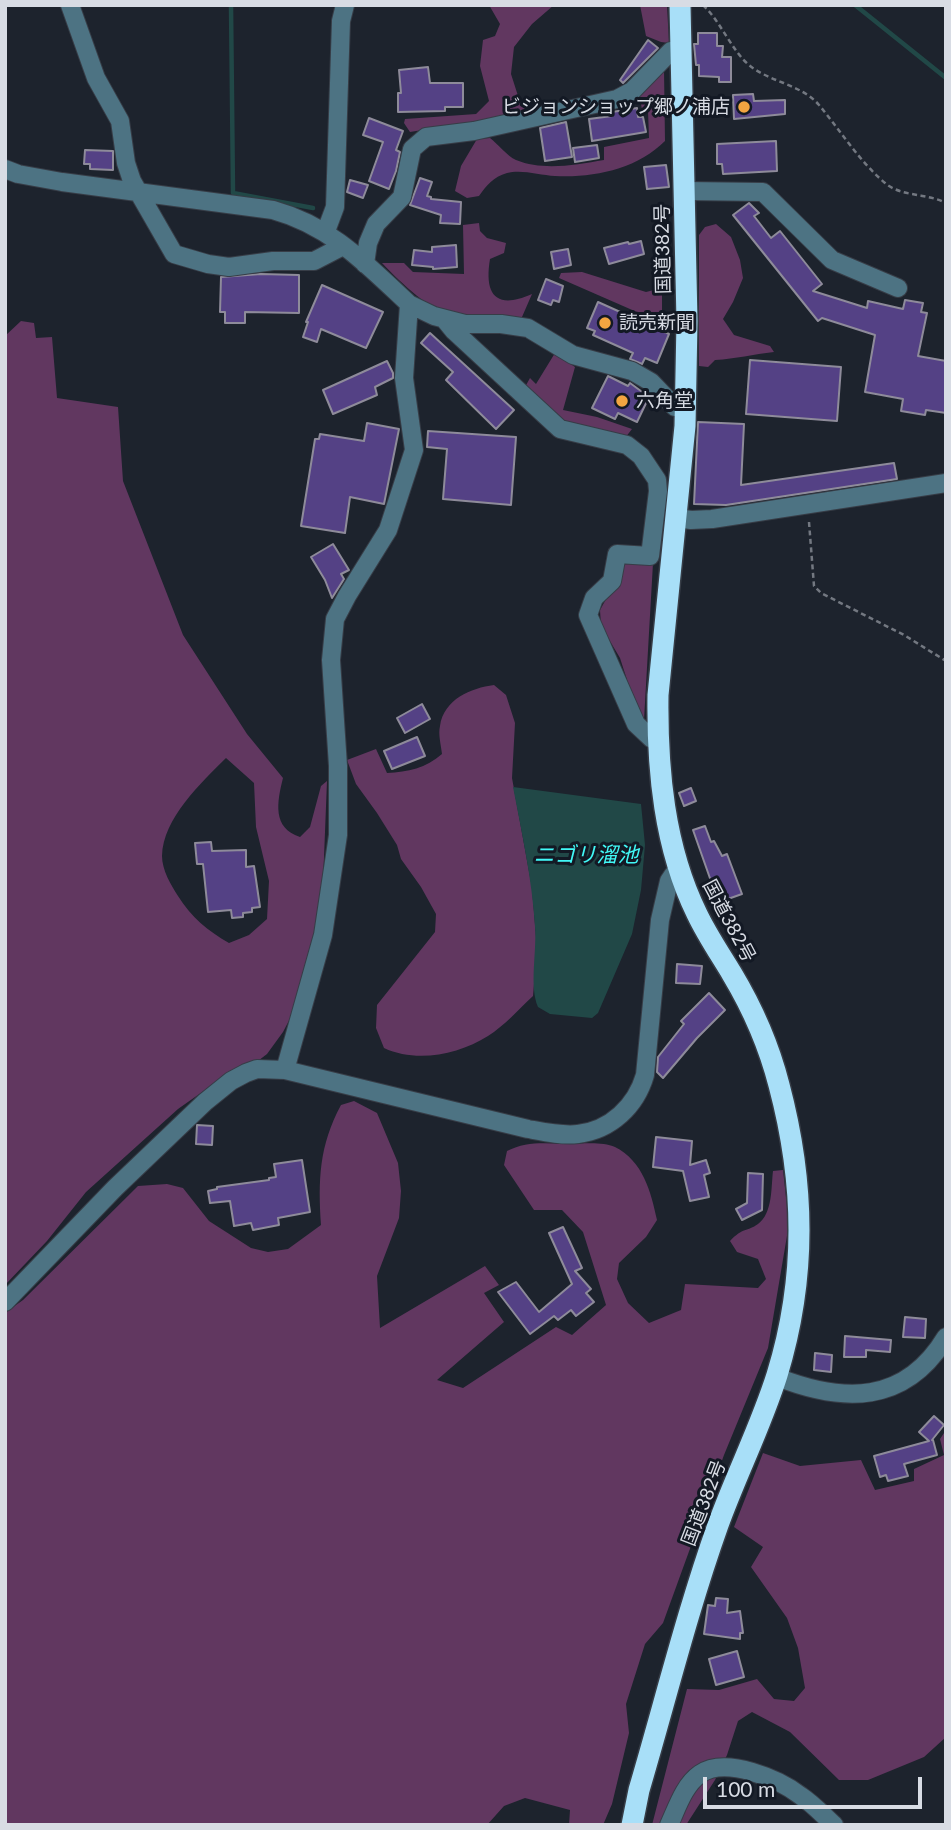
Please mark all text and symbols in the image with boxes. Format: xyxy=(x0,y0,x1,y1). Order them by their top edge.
place label: ビジョンショップ郷ノ浦店 xyxy=(502,96,730,118)
marker: ビジョンショップ郷ノ浦店 xyxy=(736,99,752,115)
street label: 国道382号 xyxy=(651,204,675,294)
place label: 読売新聞 xyxy=(619,312,695,334)
marker: 読売新聞 xyxy=(597,315,613,331)
place label: 六角堂 xyxy=(636,390,693,412)
marker: 六角堂 xyxy=(614,393,630,409)
water label: ニゴリ溜池 xyxy=(534,842,638,868)
street label: 国道382号 xyxy=(698,876,760,966)
street label: 国道382号 xyxy=(677,1457,731,1549)
scale bar xyxy=(706,1764,925,1808)
text: 100 m xyxy=(716,1776,775,1801)

